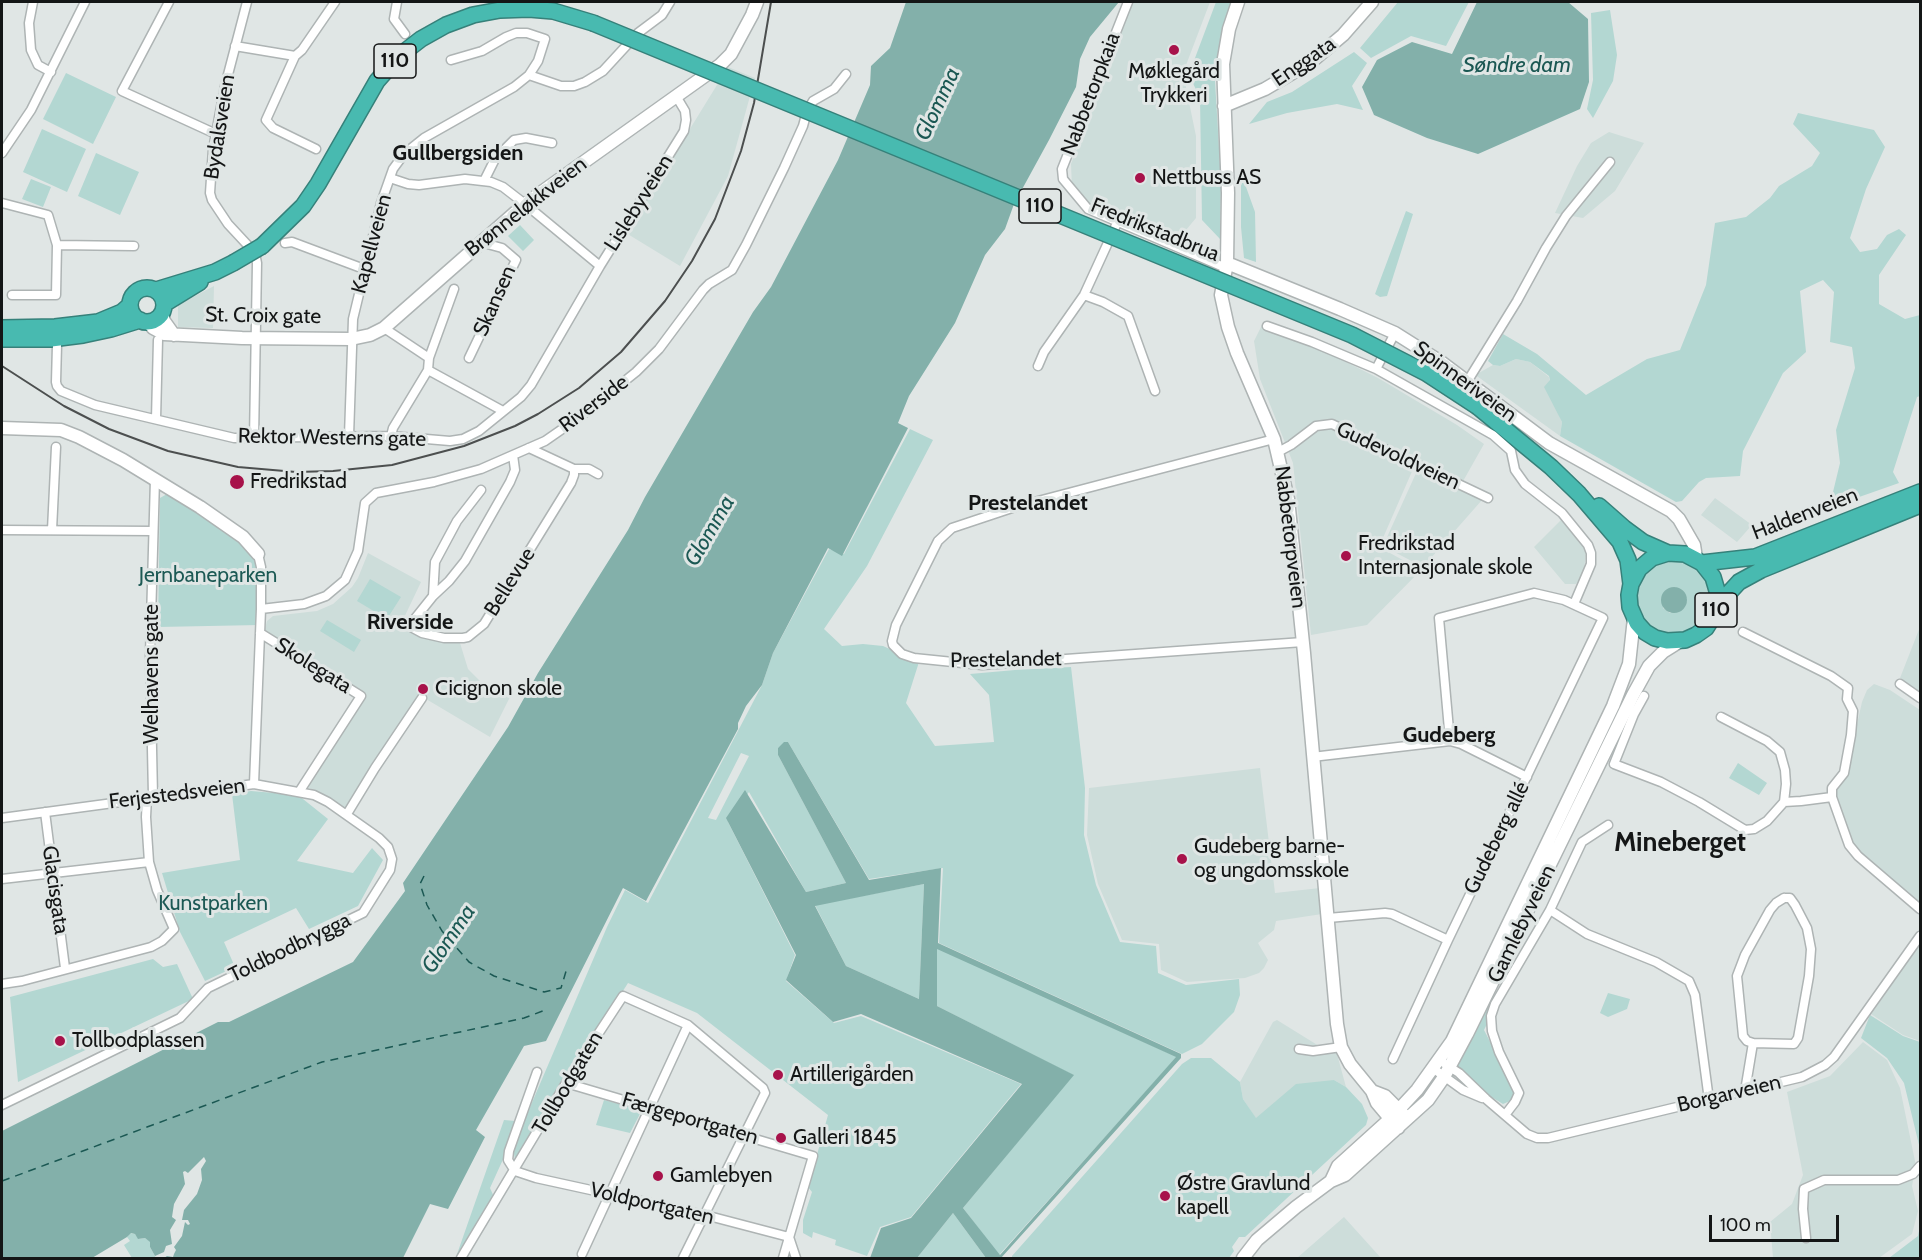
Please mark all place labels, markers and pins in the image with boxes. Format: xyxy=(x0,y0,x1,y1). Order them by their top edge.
marker: Møklegård Trykkeri xyxy=(1167,43,1181,57)
place label: Møklegård Trykkeri xyxy=(1128,59,1220,109)
place label: Nettbuss AS xyxy=(1152,165,1261,191)
marker: Nettbuss AS xyxy=(1133,171,1147,185)
place label: Fredrikstad xyxy=(250,469,347,495)
marker: Fredrikstad xyxy=(228,473,246,491)
place label: Fredrikstad Internasjonale skole xyxy=(1358,531,1533,581)
marker: Fredrikstad Internasjonale skole xyxy=(1339,549,1353,563)
place label: Cicignon skole xyxy=(435,676,562,702)
marker: Cicignon skole xyxy=(416,682,430,696)
place label: Gudeberg barne- og ungdomsskole xyxy=(1194,834,1349,884)
marker: Gudeberg barne- og ungdomsskole xyxy=(1175,852,1189,866)
place label: Tollbodplassen xyxy=(72,1028,204,1054)
marker: Tollbodplassen xyxy=(53,1034,67,1048)
place label: Artillerigården xyxy=(790,1062,914,1088)
marker: Artillerigården xyxy=(771,1068,785,1082)
place label: Galleri 1845 xyxy=(793,1125,897,1151)
marker: Galleri 1845 xyxy=(774,1131,788,1145)
place label: Gamlebyen xyxy=(670,1163,773,1189)
marker: Gamlebyen xyxy=(651,1169,665,1183)
place label: Østre Gravlund kapell xyxy=(1177,1171,1311,1221)
marker: Østre Gravlund kapell xyxy=(1158,1189,1172,1203)

